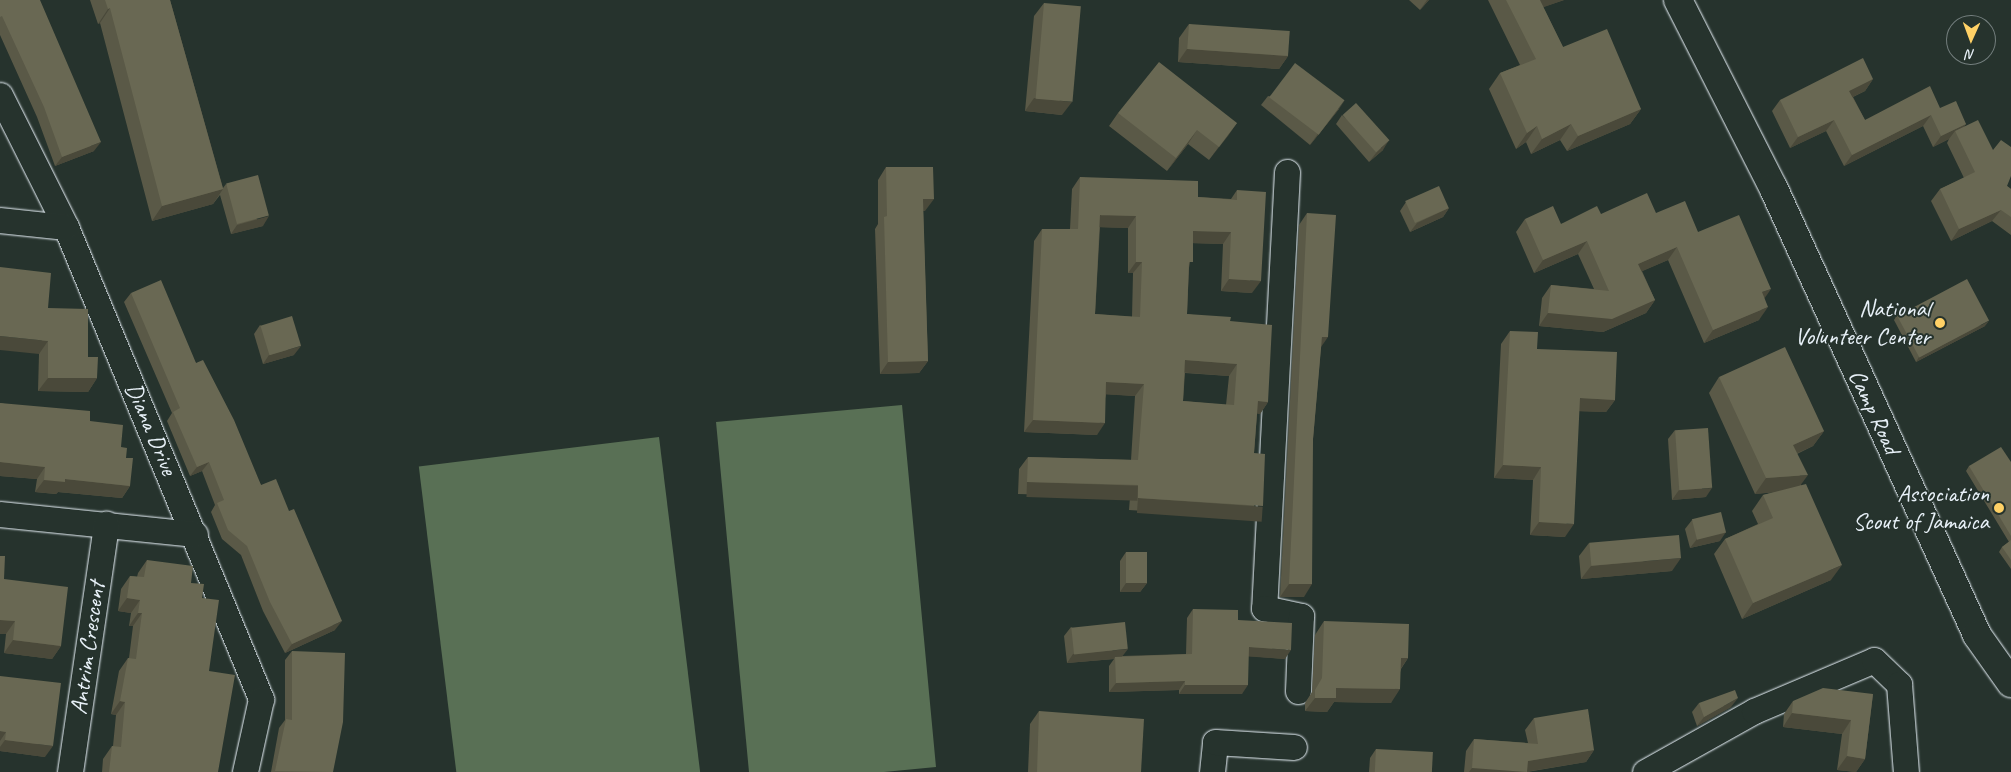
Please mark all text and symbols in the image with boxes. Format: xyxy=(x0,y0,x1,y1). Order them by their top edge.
north arrow xyxy=(1946,15,1996,65)
text: N xyxy=(1966,46,1975,63)
place label: National Volunteer Center xyxy=(1794,295,1930,351)
marker: National Volunteer Center xyxy=(1934,317,1946,329)
street label: Camp Road xyxy=(1842,365,1906,459)
street label: Diana Drive xyxy=(119,378,183,480)
place label: Association Scout of Jamaica xyxy=(1853,480,1989,536)
marker: Association Scout of Jamaica xyxy=(1993,502,2005,514)
street label: Antrim Crescent xyxy=(64,579,112,717)

